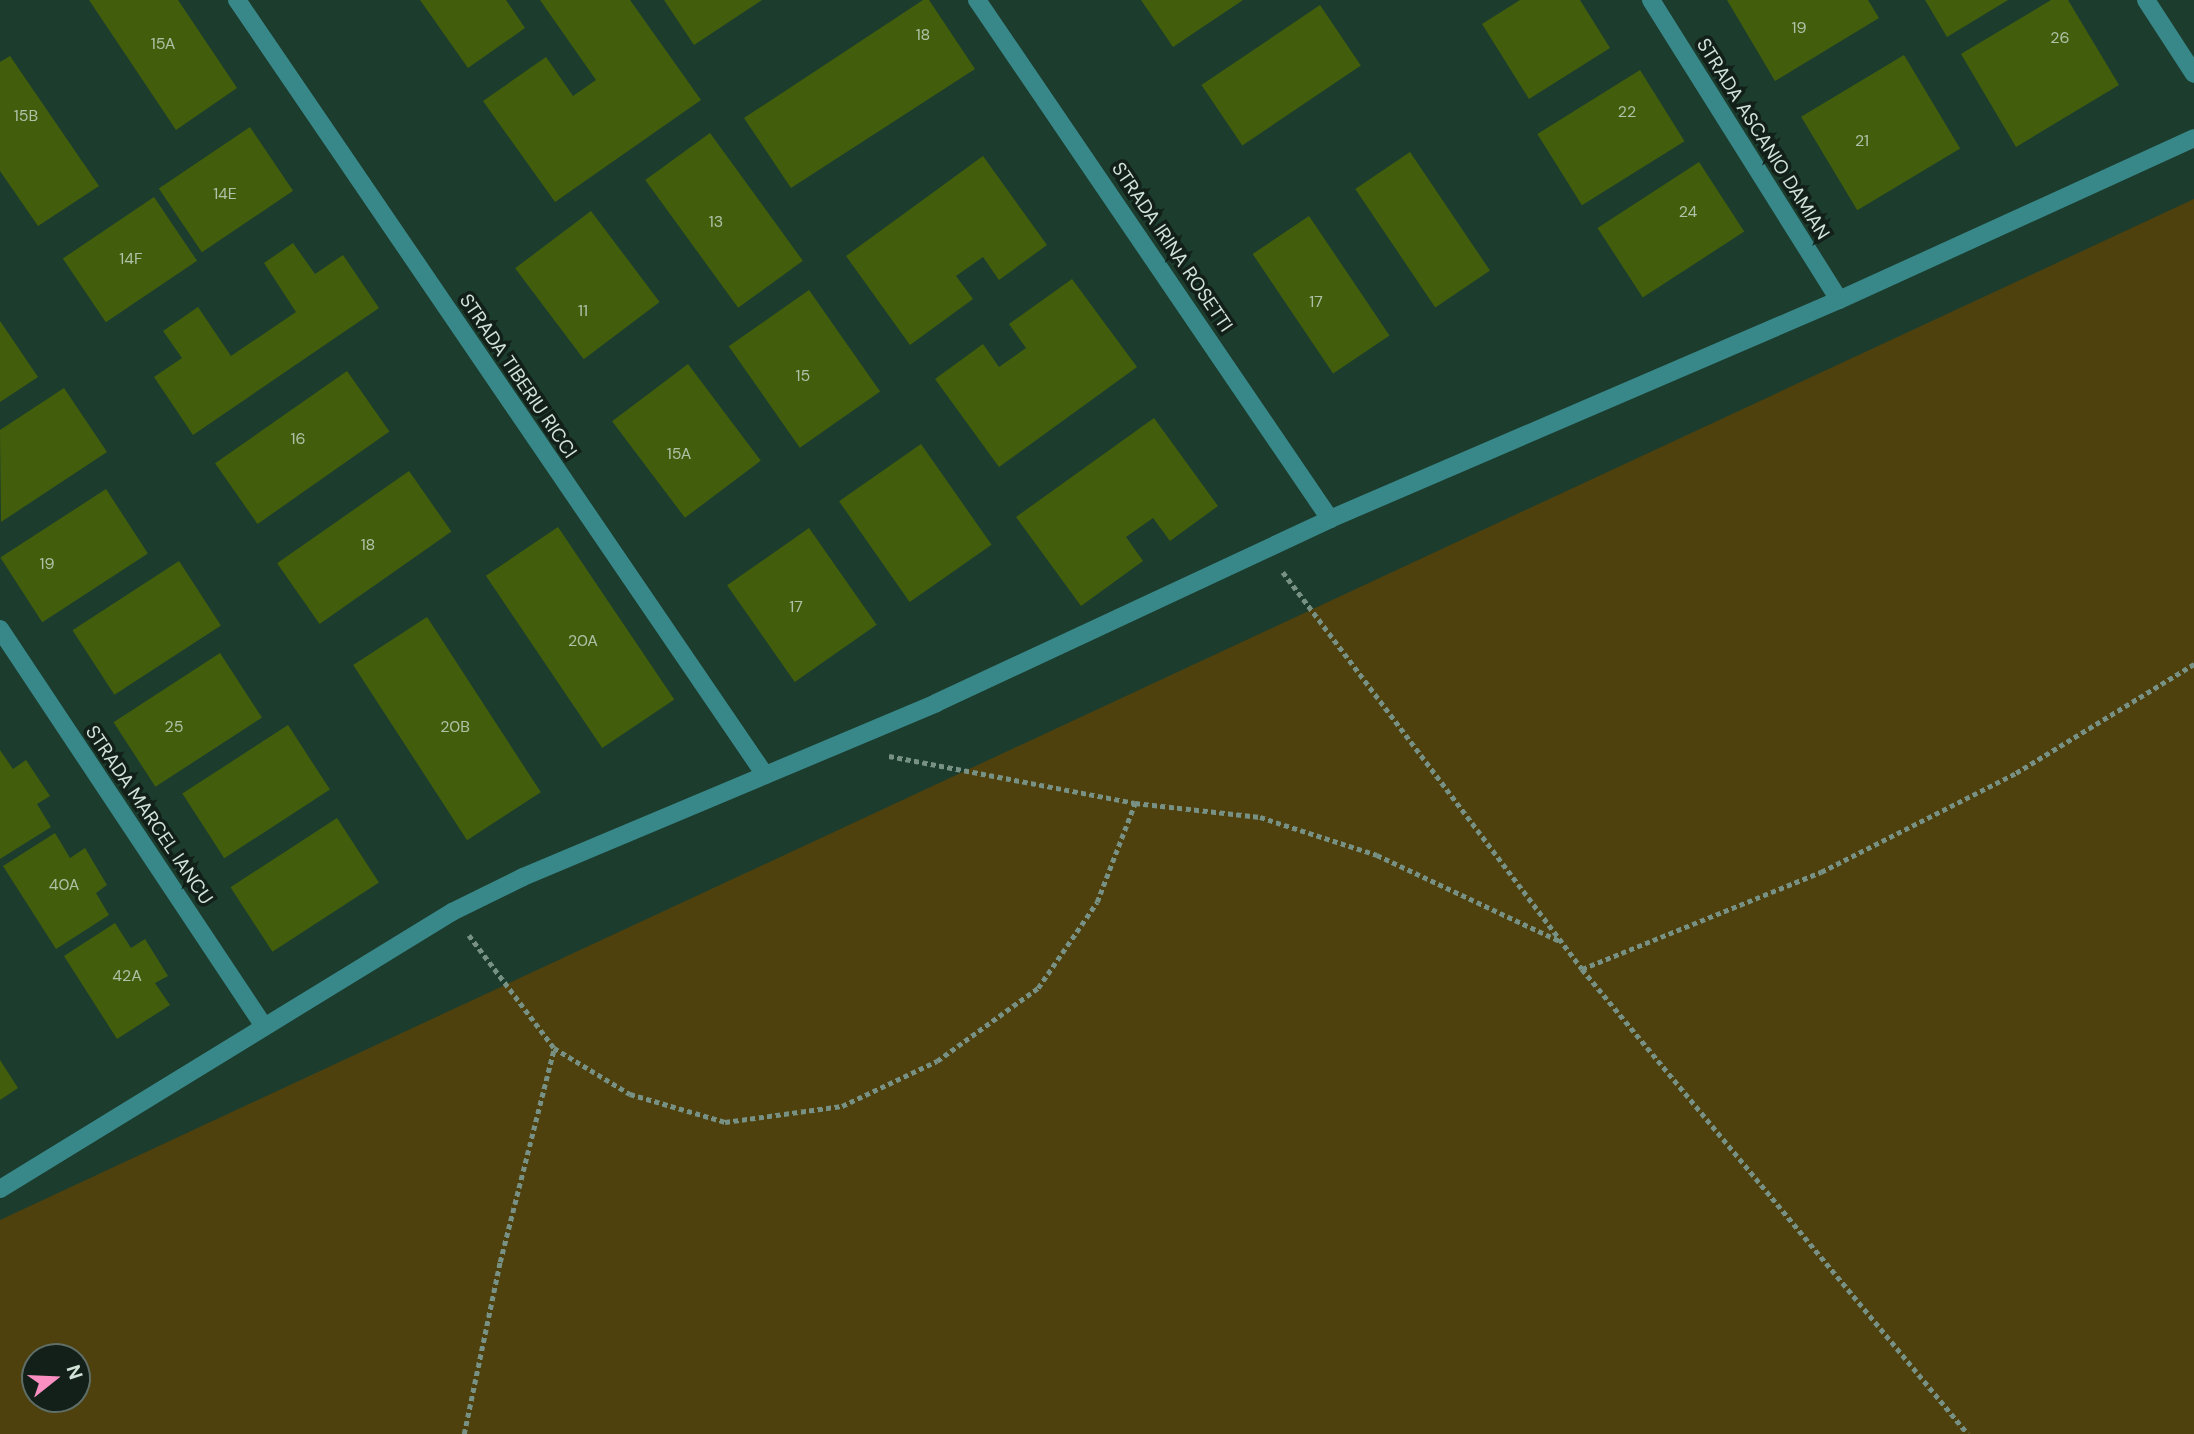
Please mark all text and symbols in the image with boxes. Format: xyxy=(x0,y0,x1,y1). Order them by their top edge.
house number: 19 xyxy=(1791,18,1807,38)
house number: 18 xyxy=(916,25,930,45)
house number: 26 xyxy=(2050,28,2070,48)
house number: 15A xyxy=(151,34,175,54)
street label: STRADA ASCANIO DAMIAN xyxy=(1692,34,1834,244)
house number: 22 xyxy=(1618,102,1636,122)
house number: 15B xyxy=(14,106,38,126)
house number: 21 xyxy=(1855,131,1869,151)
street label: STRADA IRINA ROSETTI xyxy=(1107,158,1237,336)
house number: 14E xyxy=(213,184,237,204)
house number: 24 xyxy=(1679,202,1697,222)
house number: 13 xyxy=(709,212,723,232)
house number: 14F xyxy=(119,249,143,269)
street label: STRADA TIBERIU RICCI xyxy=(455,290,581,462)
house number: 17 xyxy=(1309,292,1323,312)
house number: 11 xyxy=(578,301,588,321)
house number: 15 xyxy=(796,366,810,386)
house number: 16 xyxy=(290,429,306,449)
house number: 15A xyxy=(667,444,691,464)
house number: 18 xyxy=(361,535,375,555)
house number: 19 xyxy=(39,554,55,574)
house number: 17 xyxy=(789,597,803,617)
house number: 20A xyxy=(568,631,598,651)
house number: 25 xyxy=(165,717,183,737)
house number: 20B xyxy=(440,717,470,737)
street label: STRADA MARCEL IANCU xyxy=(81,721,217,909)
house number: 40A xyxy=(49,875,79,895)
house number: 42A xyxy=(112,966,142,986)
north arrow xyxy=(21,1343,91,1413)
text: N xyxy=(61,1362,89,1382)

